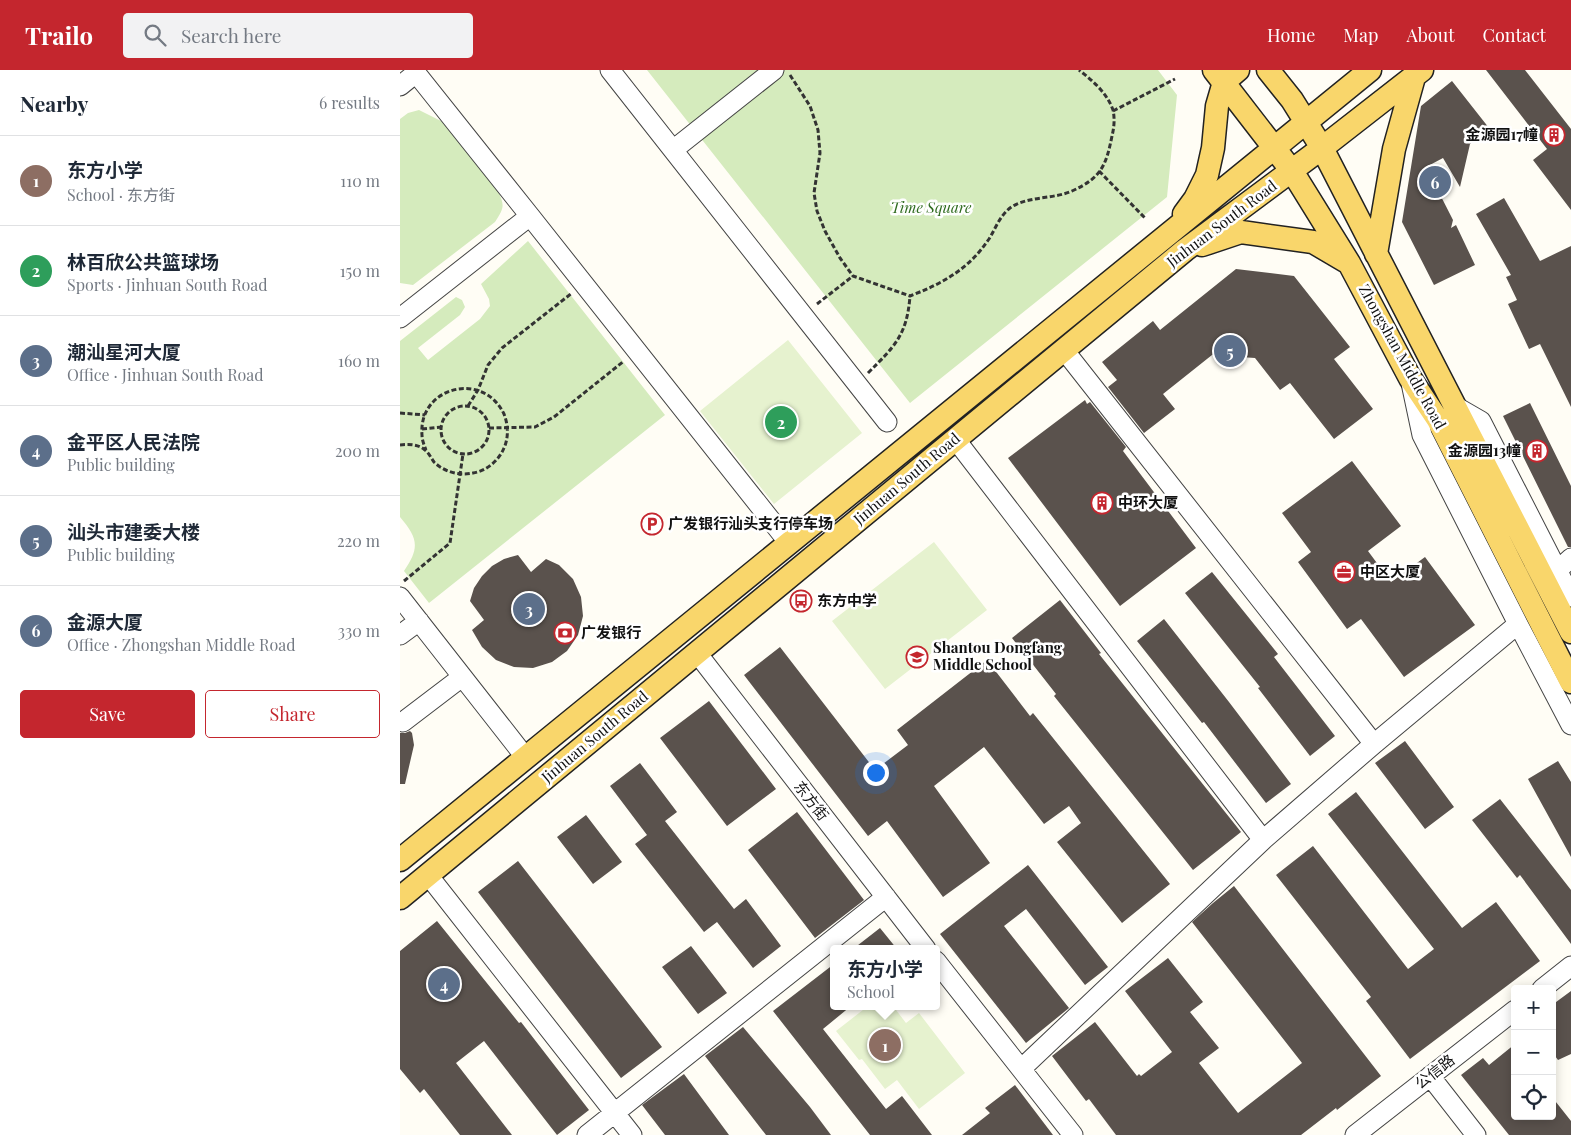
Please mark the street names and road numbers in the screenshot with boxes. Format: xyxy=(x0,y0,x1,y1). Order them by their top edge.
street label: Jinhuan South Road xyxy=(1162,175,1281,272)
street label: Zhongshan Middle Road xyxy=(1355,280,1451,433)
street label: Jinhuan South Road xyxy=(848,428,964,529)
street label: Jinhuan South Road xyxy=(536,686,652,787)
street label: 东方街 xyxy=(790,776,834,824)
street label: 公信路 xyxy=(1410,1049,1458,1093)

